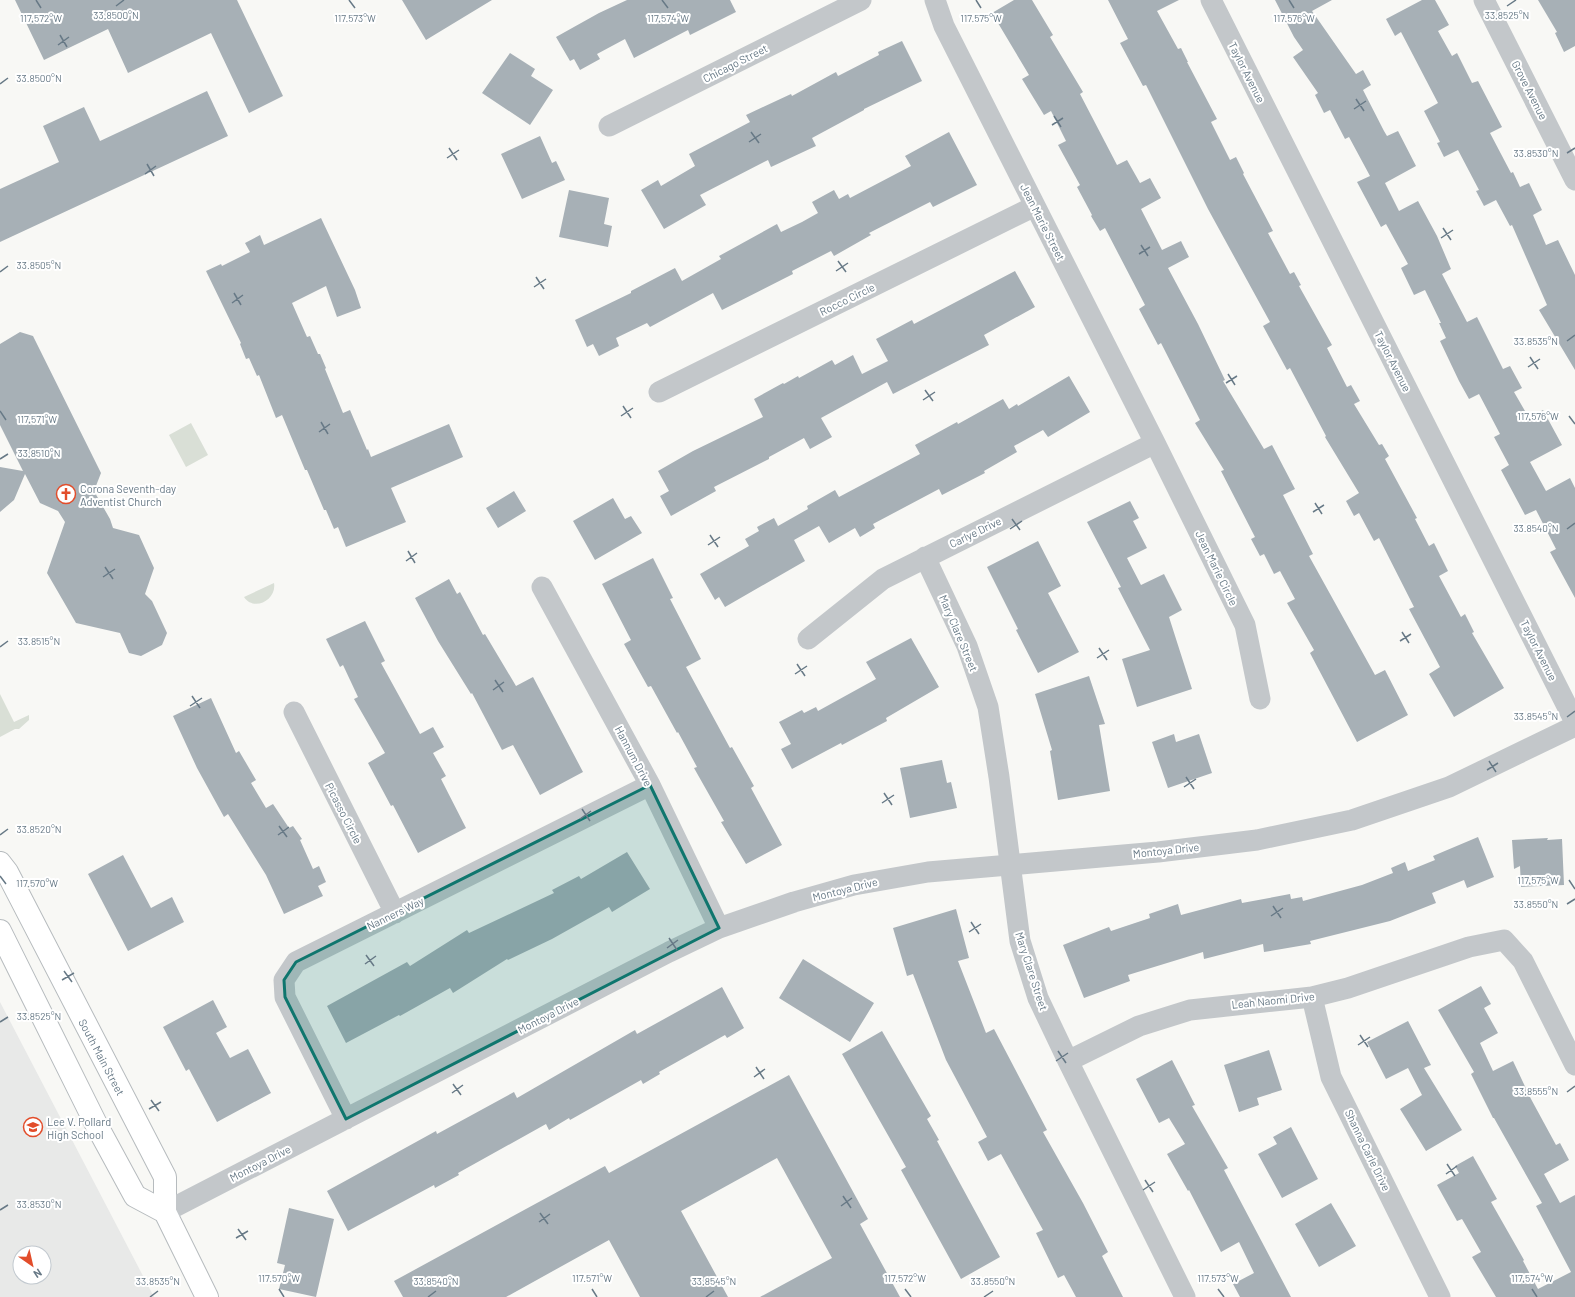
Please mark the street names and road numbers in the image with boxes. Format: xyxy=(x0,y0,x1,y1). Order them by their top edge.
street label: Taylor Avenue xyxy=(1226,39,1268,105)
street label: Chicago Street xyxy=(700,41,770,85)
street label: Grove Avenue xyxy=(1510,58,1550,122)
street label: Jean Marie Street xyxy=(1018,181,1068,263)
street label: Rocco Circle xyxy=(817,280,877,318)
street label: Taylor Avenue xyxy=(1372,328,1414,394)
street label: Carlye Drive xyxy=(947,514,1003,550)
street label: Jean Marie Circle xyxy=(1193,528,1241,608)
street label: Mary Clare Street xyxy=(937,593,981,673)
street label: Taylor Avenue xyxy=(1518,617,1560,683)
street label: Hannum Drive xyxy=(613,724,655,788)
street label: Picasso Circle xyxy=(323,780,365,846)
street label: Montoya Drive xyxy=(1132,840,1200,860)
street label: Montoya Drive xyxy=(811,875,879,903)
street label: Nanners Way xyxy=(364,894,426,932)
street label: Mary Clare Street xyxy=(1013,930,1051,1012)
street label: Leah Naomi Drive xyxy=(1231,989,1315,1011)
street label: Montoya Drive xyxy=(515,994,581,1036)
street label: South Main Street xyxy=(76,1016,128,1098)
street label: Shanna Carle Drive xyxy=(1343,1107,1393,1193)
street label: Montoya Drive xyxy=(227,1142,293,1184)

